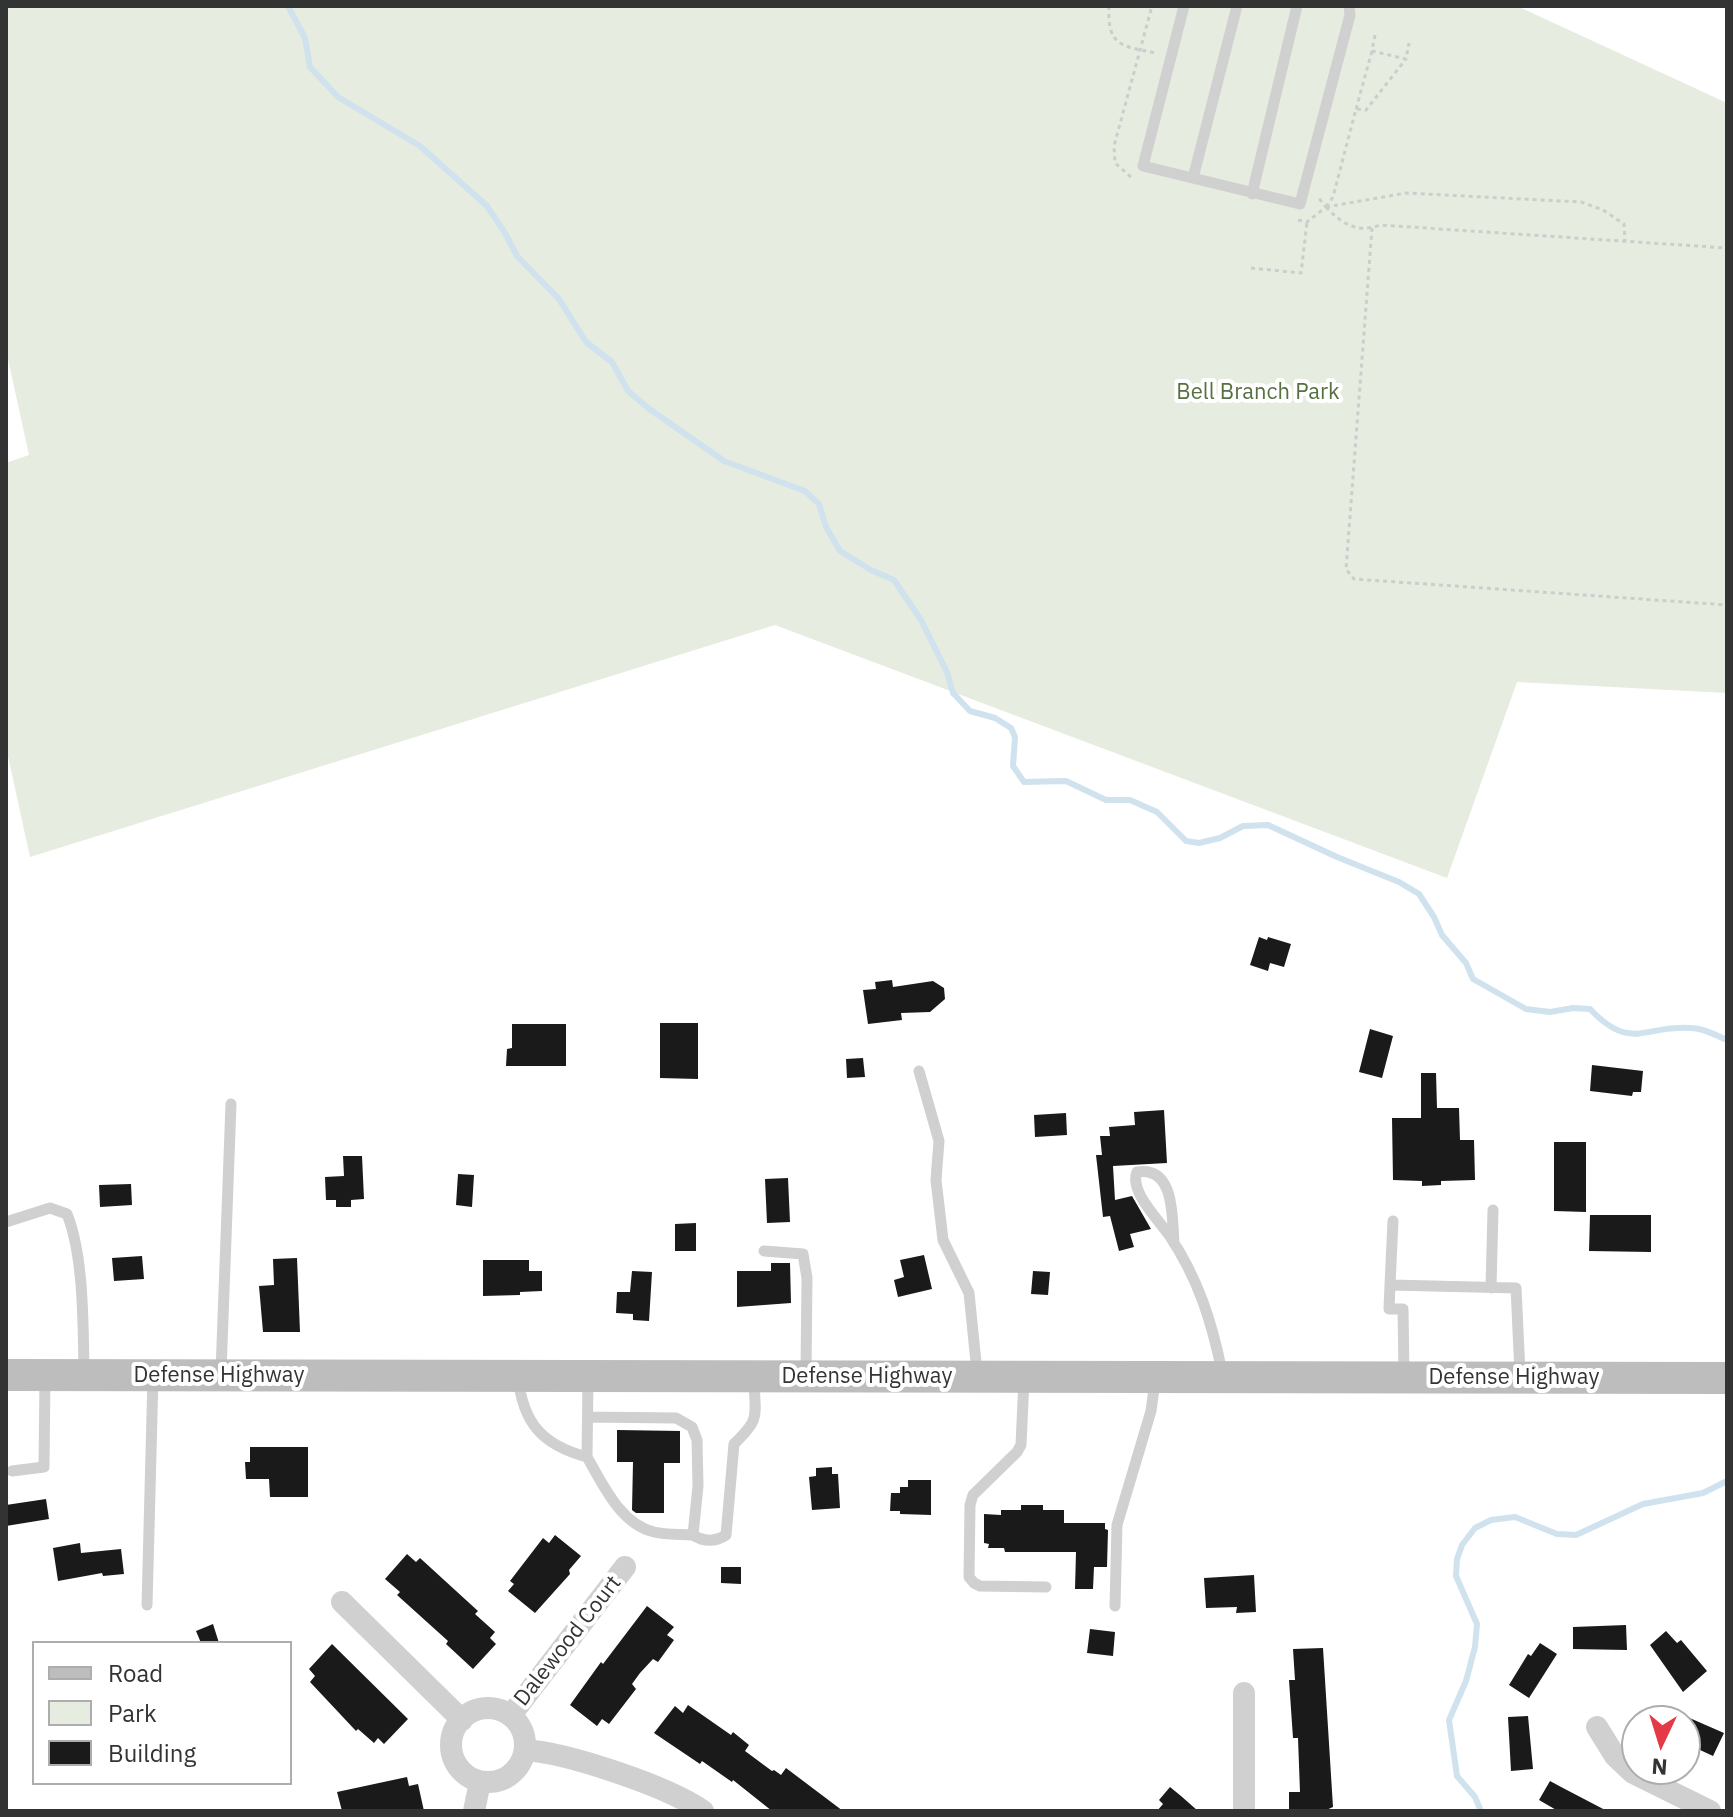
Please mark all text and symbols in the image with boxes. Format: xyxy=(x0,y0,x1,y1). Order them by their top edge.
park label: Bell Branch Park xyxy=(1176,380,1340,406)
street label: Defense Highway xyxy=(134,1363,304,1389)
street label: Defense Highway xyxy=(782,1364,952,1390)
street label: Defense Highway xyxy=(1429,1365,1599,1391)
street label: Dalewood Court xyxy=(509,1571,627,1711)
legend xyxy=(32,1641,292,1785)
text: Road xyxy=(108,1657,163,1689)
text: Park xyxy=(108,1697,157,1729)
north arrow xyxy=(1621,1705,1701,1785)
text: Building xyxy=(108,1737,196,1769)
text: N xyxy=(1650,1752,1668,1782)

